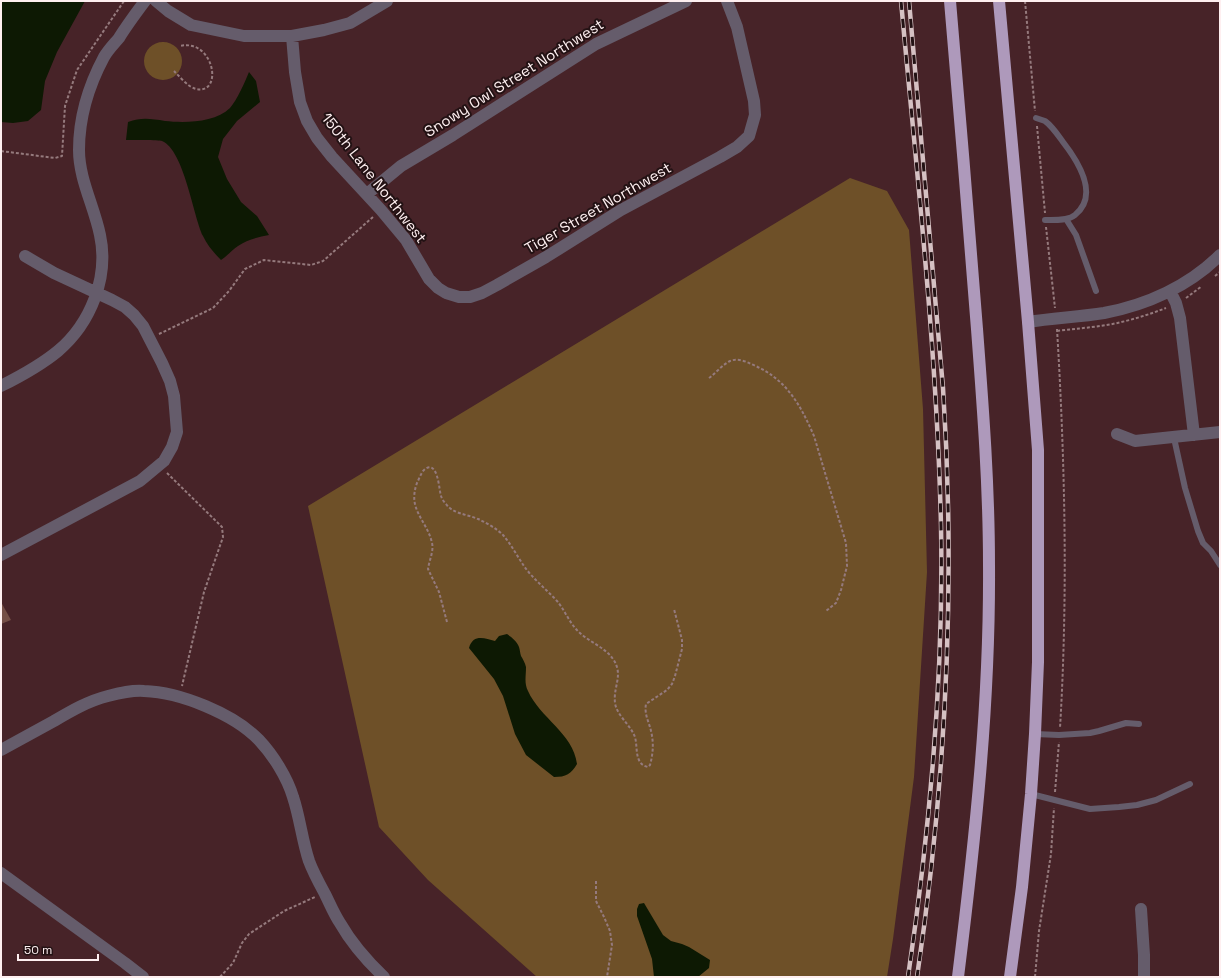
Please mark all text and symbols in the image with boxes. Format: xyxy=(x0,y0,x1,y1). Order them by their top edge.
street label: Snowy Owl Street Northwest xyxy=(420,14,607,141)
street label: 150th Lane Northwest xyxy=(318,109,431,247)
street label: Tiger Street Northwest xyxy=(521,158,675,257)
scale bar xyxy=(18,936,98,962)
text: 50 m xyxy=(24,942,52,958)

